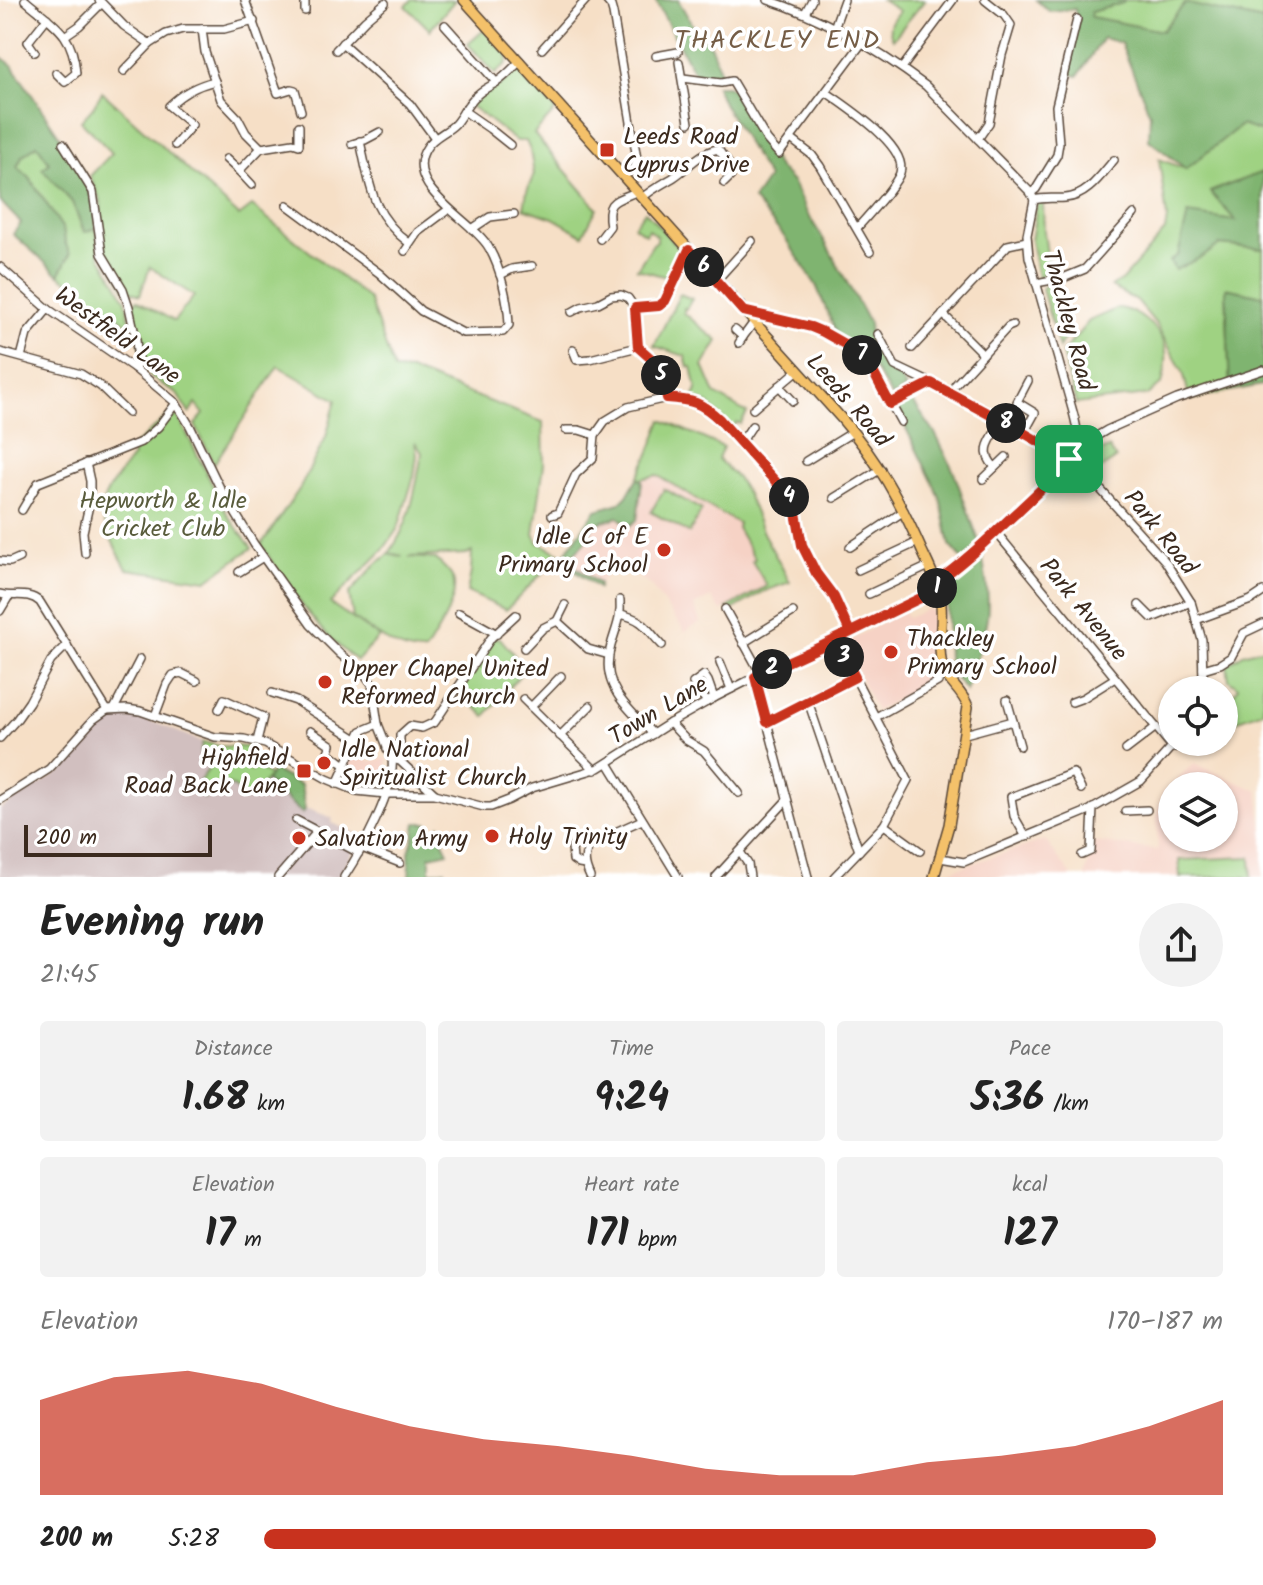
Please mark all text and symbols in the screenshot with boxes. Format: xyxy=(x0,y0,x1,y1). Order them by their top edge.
district label: THACKLEY END xyxy=(675,20,881,62)
place label: Leeds Road Cyprus Drive xyxy=(623,118,750,185)
marker: Leeds Road Cyprus Drive xyxy=(598,141,616,159)
street label: Thackley Road xyxy=(1030,246,1105,396)
pin: 6 xyxy=(684,247,724,287)
text: 6 xyxy=(698,249,710,284)
street label: Westfield Lane xyxy=(46,277,189,396)
pin: 7 xyxy=(842,335,882,375)
text: 7 xyxy=(857,337,867,372)
street label: Leeds Road xyxy=(796,345,901,458)
pin: 5 xyxy=(641,355,681,395)
text: 5 xyxy=(655,357,667,392)
pin: 8 xyxy=(986,403,1026,443)
text: 8 xyxy=(1000,405,1012,440)
pin xyxy=(1035,425,1103,493)
icon: arrive xyxy=(1047,437,1091,481)
pin: 4 xyxy=(769,477,809,517)
text: 4 xyxy=(783,479,795,514)
street label: Park Road xyxy=(1113,481,1207,585)
park label: Hepworth & Idle Cricket Club xyxy=(79,482,247,549)
place label: Idle C of E Primary School xyxy=(498,518,649,585)
marker: Idle C of E Primary School xyxy=(655,541,673,559)
street label: Park Avenue xyxy=(1029,550,1137,670)
pin: 1 xyxy=(917,568,957,608)
text: 1 xyxy=(934,570,940,605)
place label: Thackley Primary School xyxy=(907,620,1057,687)
pin: 3 xyxy=(824,637,864,677)
text: 3 xyxy=(838,639,850,674)
marker: Thackley Primary School xyxy=(882,643,900,661)
pin: 2 xyxy=(752,649,792,689)
place label: Upper Chapel United Reformed Church xyxy=(341,650,549,717)
text: 2 xyxy=(766,651,778,686)
street label: Town Lane xyxy=(601,666,716,756)
marker: Upper Chapel United Reformed Church xyxy=(316,673,334,691)
map controls xyxy=(1158,676,1238,852)
button: locate xyxy=(1158,676,1238,756)
place label: Idle National Spiritualist Church xyxy=(340,731,527,798)
place label: Highfield Road Back Lane xyxy=(124,739,289,806)
marker: Idle National Spiritualist Church xyxy=(315,754,333,772)
marker: Highfield Road Back Lane xyxy=(295,762,313,780)
button: layers xyxy=(1158,772,1238,852)
place label: Holy Trinity xyxy=(508,818,628,857)
place label: Salvation Army xyxy=(315,820,468,859)
scale bar xyxy=(24,821,212,857)
text: 200 m xyxy=(36,821,97,856)
marker: Holy Trinity xyxy=(483,827,501,845)
marker: Salvation Army xyxy=(290,829,308,847)
text: Evening run xyxy=(40,889,264,959)
button: share xyxy=(1139,903,1223,987)
text: 21:45 xyxy=(40,954,98,996)
text: Distance xyxy=(194,1032,273,1067)
text: Time xyxy=(609,1032,654,1067)
text: Pace xyxy=(1009,1032,1051,1067)
text: 1.68 xyxy=(181,1067,248,1131)
text: 9:24 xyxy=(594,1067,669,1131)
text: 5:36 xyxy=(971,1067,1044,1131)
text: km xyxy=(248,1087,285,1122)
text: /km xyxy=(1044,1087,1089,1122)
text: Elevation xyxy=(192,1168,275,1203)
text: Heart rate xyxy=(584,1168,679,1203)
text: kcal xyxy=(1012,1168,1048,1203)
text: 17 xyxy=(205,1203,235,1267)
text: 171 xyxy=(586,1203,629,1267)
text: 127 xyxy=(1003,1203,1057,1267)
text: m xyxy=(235,1223,262,1258)
text: bpm xyxy=(629,1223,677,1258)
text: Elevation xyxy=(40,1301,138,1343)
text: 170–187 m xyxy=(1107,1301,1223,1343)
text: 200 m xyxy=(40,1518,113,1560)
text: 5:28 xyxy=(168,1518,219,1560)

